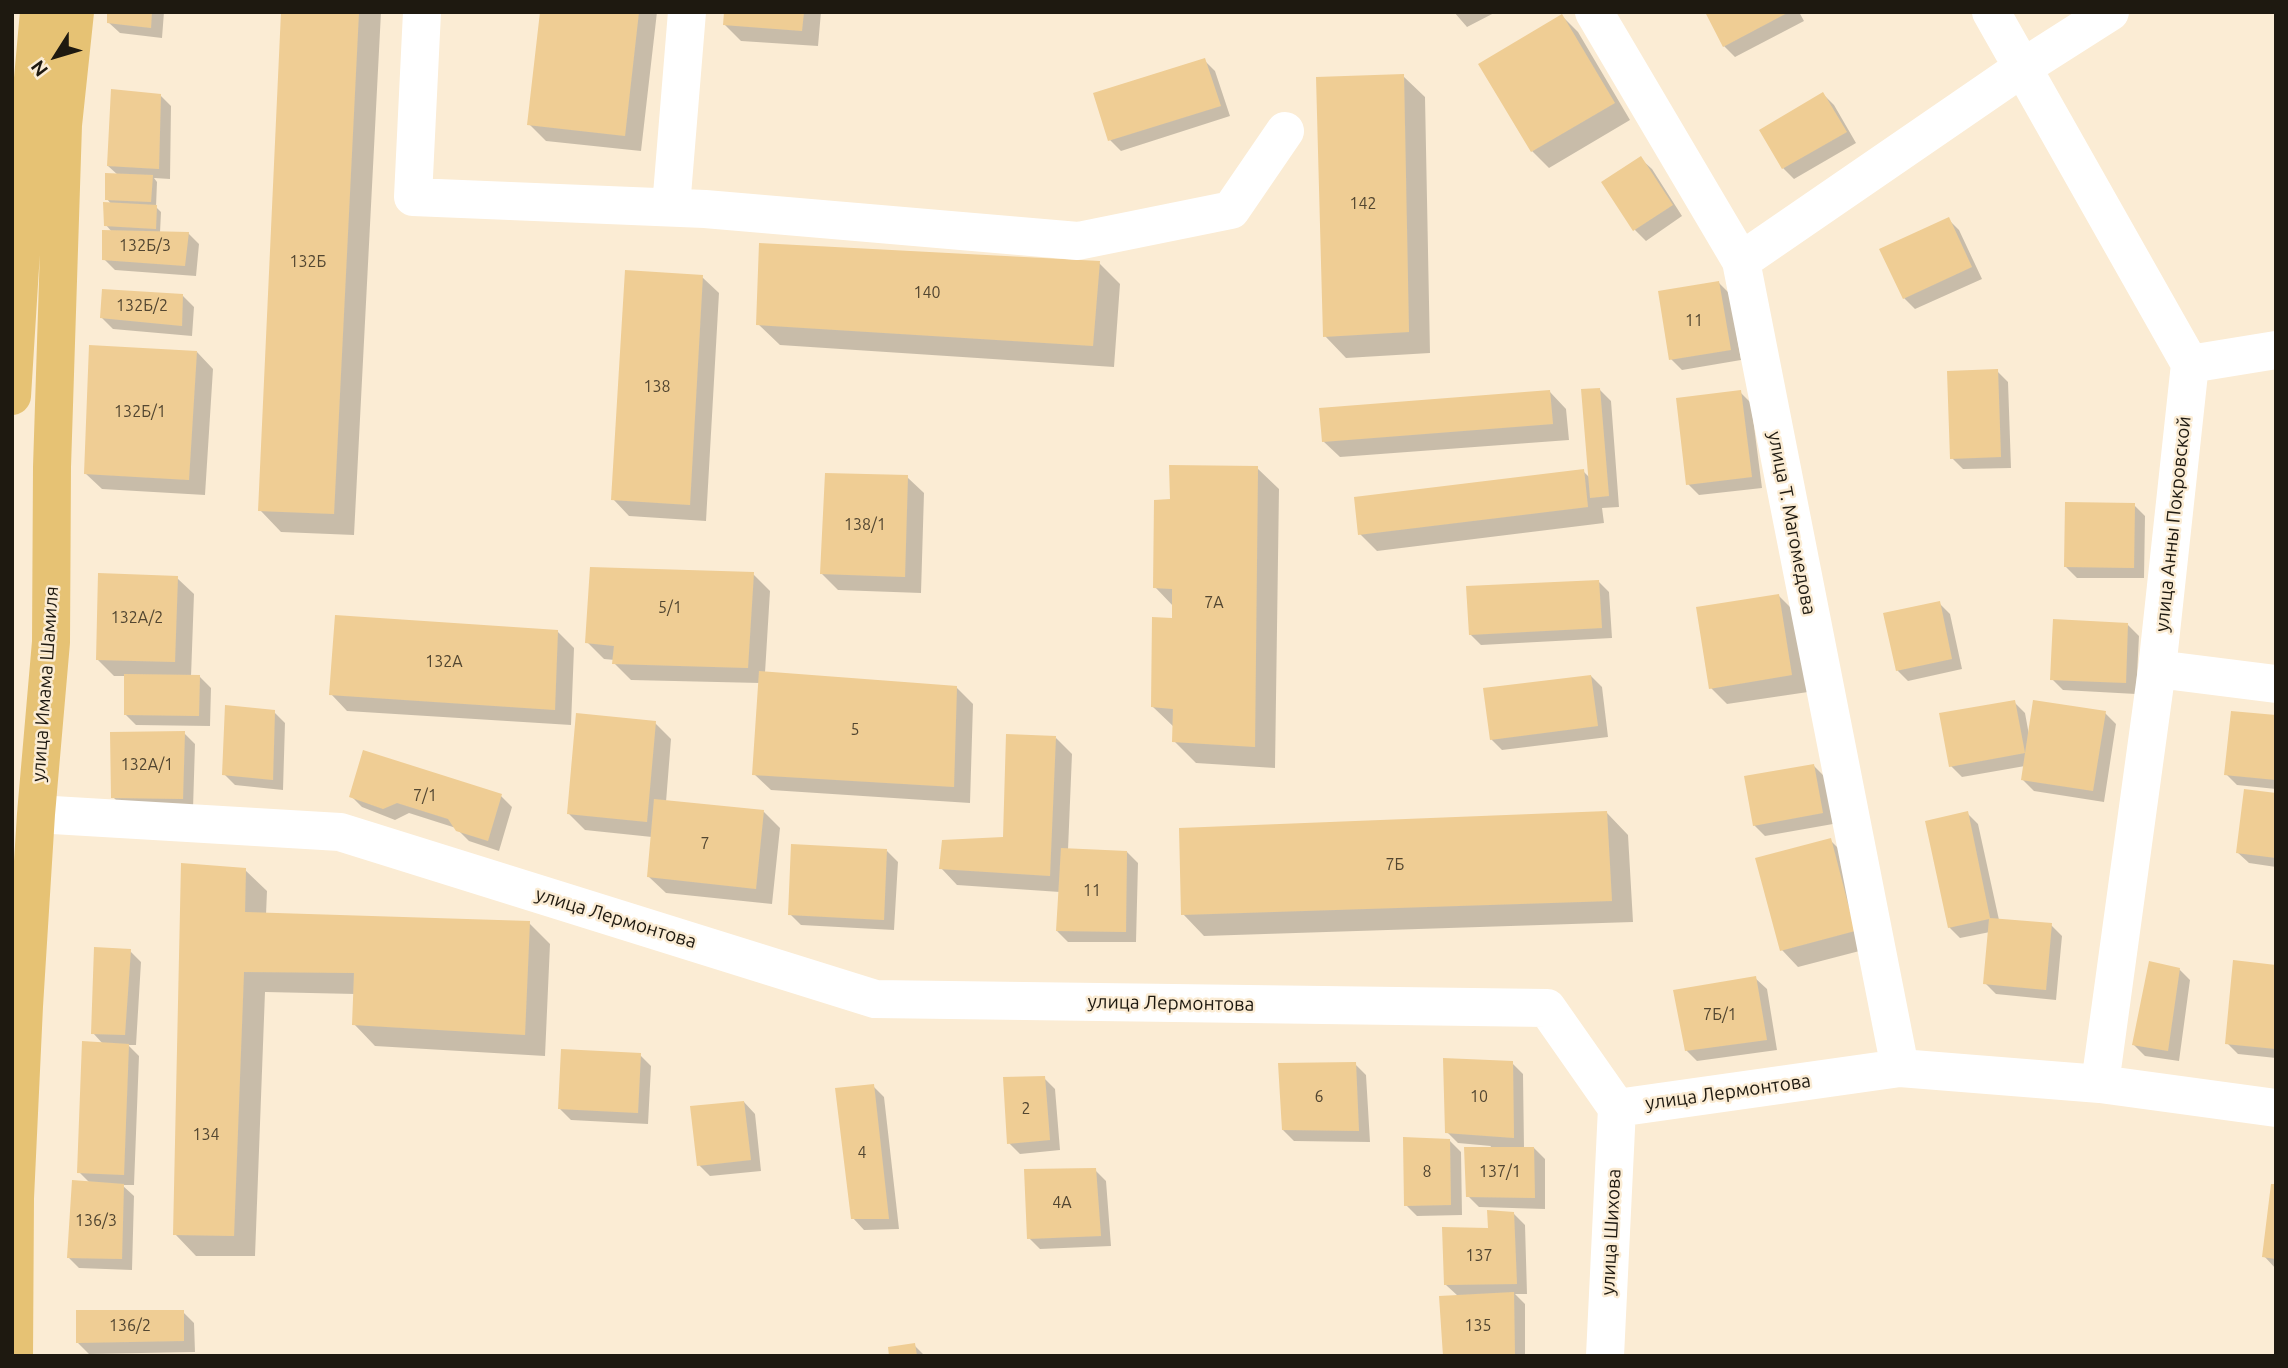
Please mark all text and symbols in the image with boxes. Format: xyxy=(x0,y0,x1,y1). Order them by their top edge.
north arrow xyxy=(21,21,91,91)
text: N xyxy=(26,56,52,81)
house number: 142 xyxy=(1349,194,1377,214)
house number: 132Б/3 xyxy=(119,236,171,256)
house number: 132Б xyxy=(290,252,326,272)
house number: 140 xyxy=(913,283,941,303)
house number: 132Б/2 xyxy=(116,296,168,316)
house number: 11 xyxy=(1685,311,1703,331)
house number: 138 xyxy=(643,377,671,397)
house number: 132Б/1 xyxy=(114,402,166,422)
street label: улица Анны Покровской xyxy=(2150,415,2196,633)
street label: улица Т. Магомедова xyxy=(1763,429,1821,617)
house number: 138/1 xyxy=(844,515,886,535)
street label: улица Имама Шамиля xyxy=(27,585,63,783)
house number: 7А xyxy=(1204,593,1224,613)
house number: 5/1 xyxy=(658,598,682,618)
house number: 132А/2 xyxy=(111,608,163,628)
house number: 132А xyxy=(425,652,463,672)
house number: 5 xyxy=(850,720,860,740)
house number: 132А/1 xyxy=(121,755,173,775)
house number: 7/1 xyxy=(413,786,437,806)
house number: 7 xyxy=(700,834,710,854)
house number: 7Б xyxy=(1386,855,1404,875)
house number: 11 xyxy=(1083,881,1101,901)
street label: улица Лермонтова xyxy=(533,883,699,953)
street label: улица Лермонтова xyxy=(1087,990,1255,1016)
house number: 7Б/1 xyxy=(1703,1005,1737,1025)
street label: улица Лермонтова xyxy=(1644,1069,1812,1115)
house number: 6 xyxy=(1314,1087,1324,1107)
house number: 10 xyxy=(1470,1087,1488,1107)
house number: 2 xyxy=(1021,1099,1031,1119)
house number: 134 xyxy=(192,1125,220,1145)
house number: 4 xyxy=(857,1143,867,1163)
house number: 8 xyxy=(1422,1162,1432,1182)
house number: 137/1 xyxy=(1479,1162,1521,1182)
street label: улица Шихова xyxy=(1596,1168,1626,1296)
house number: 4А xyxy=(1052,1193,1072,1213)
house number: 136/3 xyxy=(75,1211,117,1231)
house number: 137 xyxy=(1465,1246,1493,1266)
house number: 136/2 xyxy=(109,1316,151,1336)
house number: 135 xyxy=(1464,1316,1492,1336)

